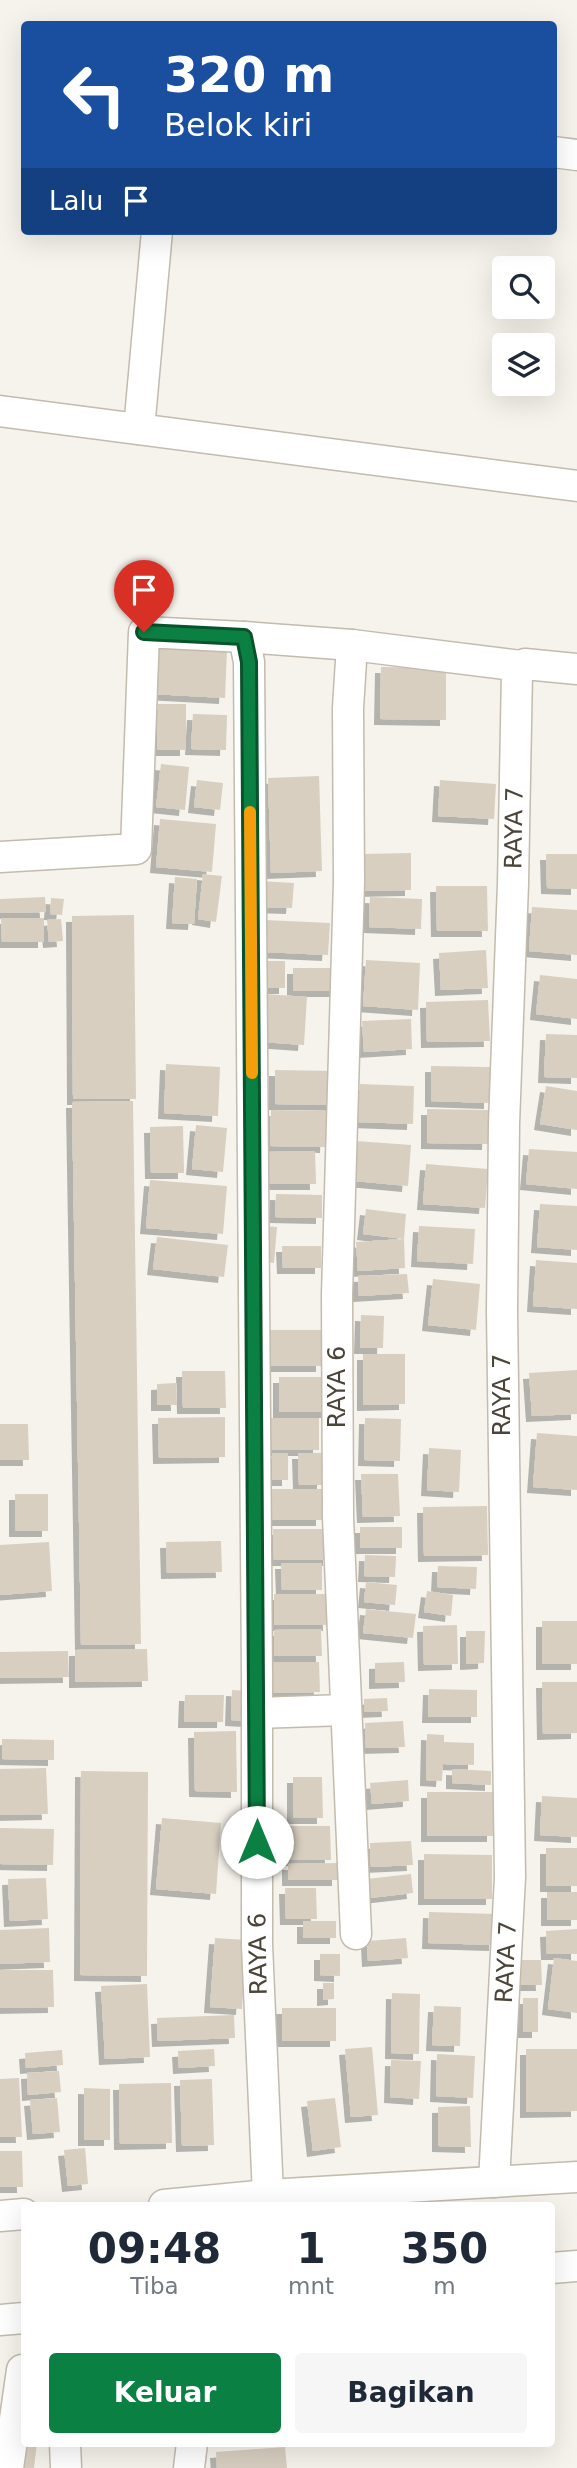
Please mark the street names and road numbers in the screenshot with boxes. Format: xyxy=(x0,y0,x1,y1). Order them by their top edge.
street label: RAYA 7 xyxy=(499,787,529,869)
street label: RAYA 6 xyxy=(323,1346,351,1428)
street label: RAYA 7 xyxy=(488,1354,516,1436)
street label: RAYA 6 xyxy=(243,1913,273,1995)
street label: RAYA 7 xyxy=(490,1920,522,2004)

